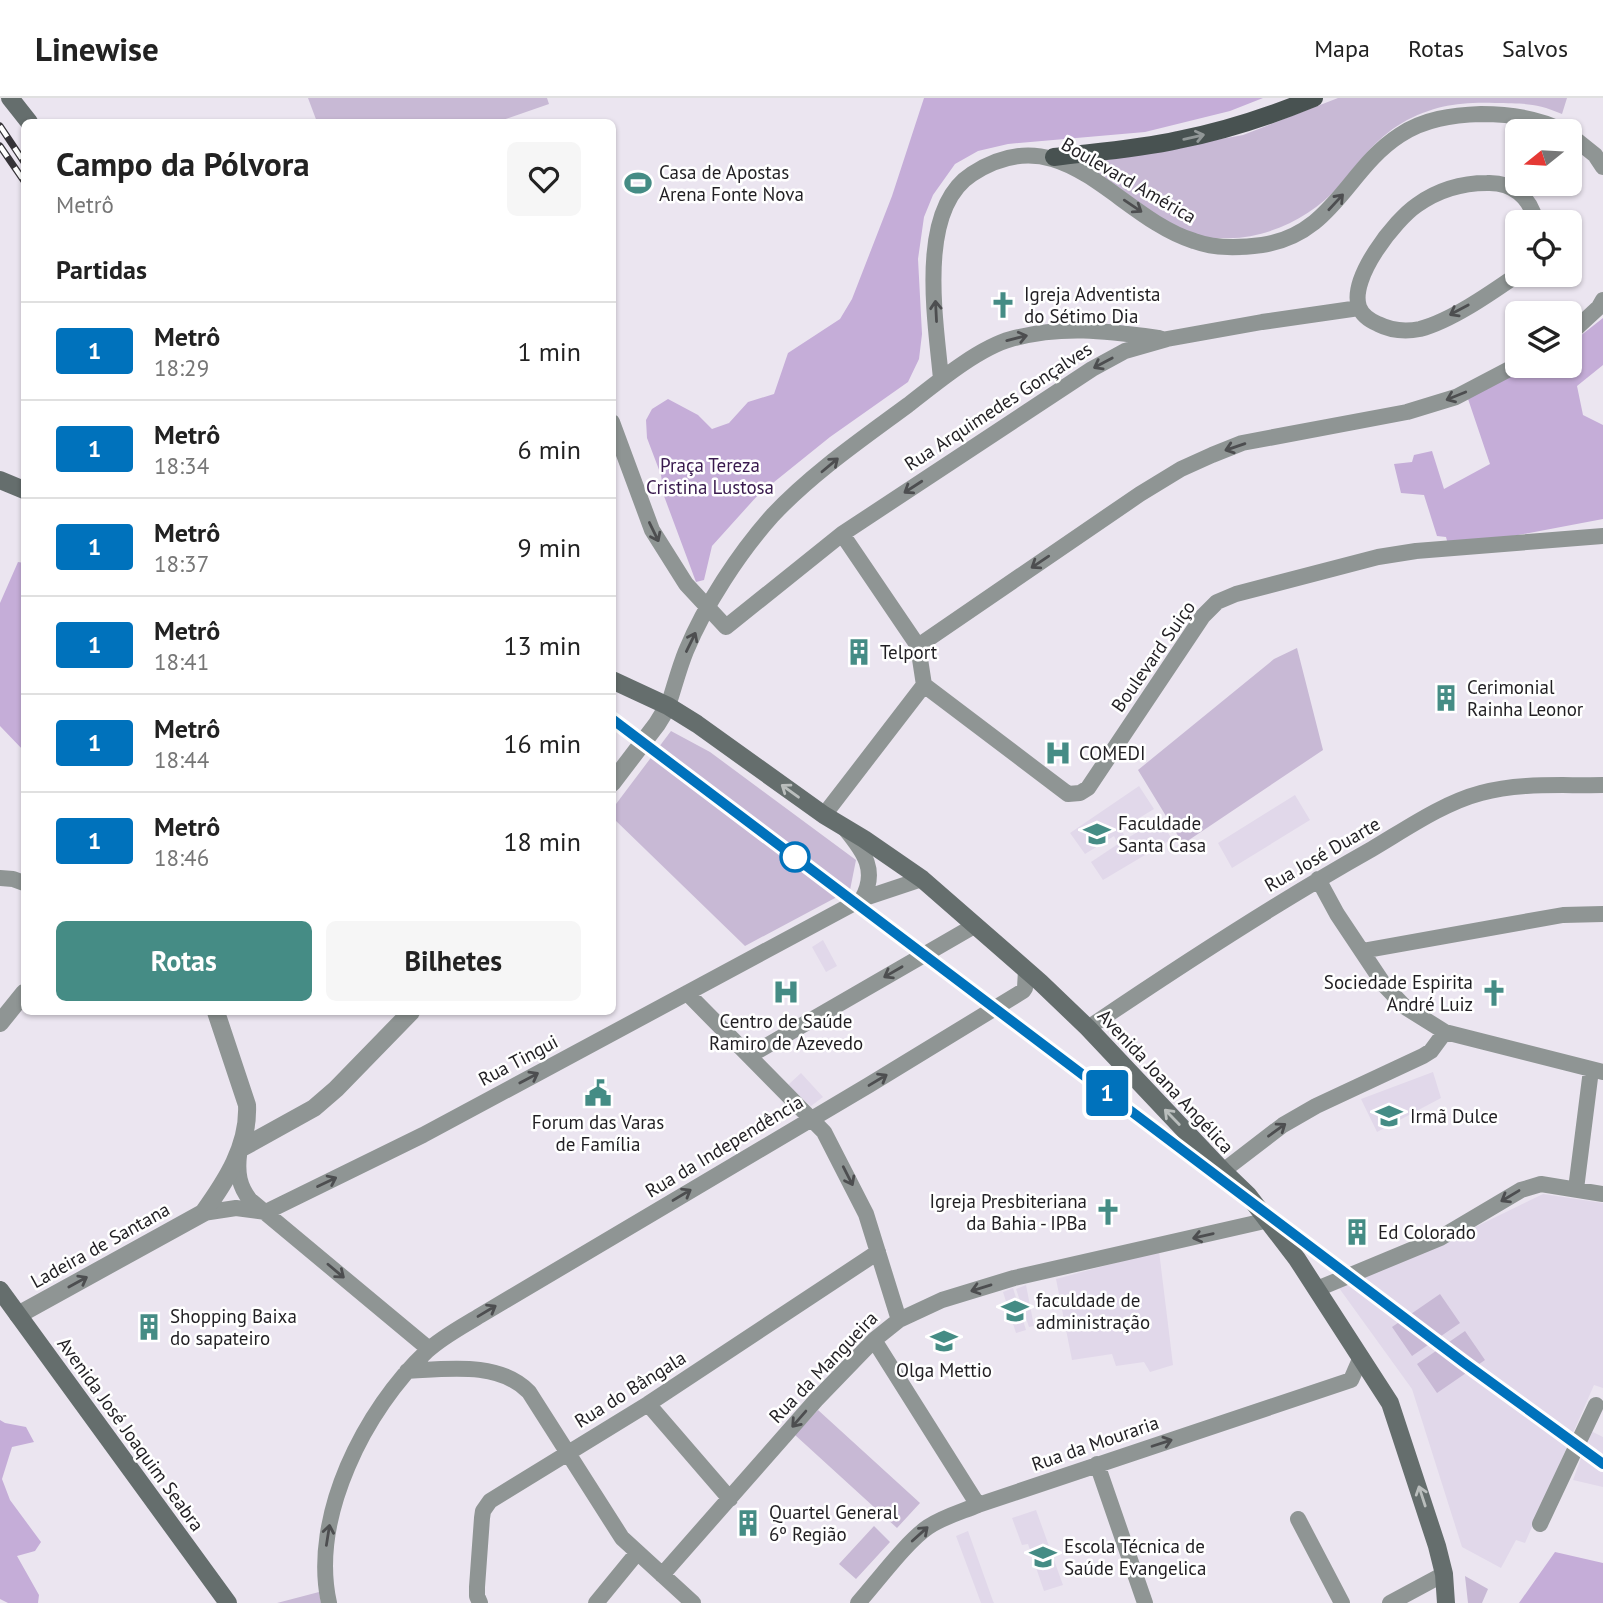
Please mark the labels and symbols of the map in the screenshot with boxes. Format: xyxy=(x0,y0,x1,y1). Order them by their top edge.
north arrow xyxy=(1505,119,1582,196)
one-way arrow xyxy=(1182,130,1205,143)
street label: Boulevard América xyxy=(1057,132,1201,228)
place label: Casa de Apostas Arena Fonte Nova xyxy=(659,160,804,206)
sports icon: Casa de Apostas Arena Fonte Nova xyxy=(623,168,653,198)
one-way arrow xyxy=(1328,193,1344,211)
one-way arrow xyxy=(1123,199,1142,213)
place label: Igreja Adventista do Sétimo Dia xyxy=(1024,282,1161,328)
church icon: Igreja Adventista do Sétimo Dia xyxy=(988,290,1018,320)
one-way arrow xyxy=(929,300,942,323)
one-way arrow xyxy=(1449,304,1470,318)
one-way arrow xyxy=(1005,331,1028,344)
street label: Rua Arquimedes Gonçalves xyxy=(900,336,1096,476)
one-way arrow xyxy=(1093,357,1114,370)
one-way arrow xyxy=(1446,390,1468,403)
one-way arrow xyxy=(1224,441,1246,454)
park label: Praça Tereza Cristina Lustosa xyxy=(646,453,774,499)
one-way arrow xyxy=(821,457,839,473)
one-way arrow xyxy=(903,480,923,494)
one-way arrow xyxy=(647,521,661,542)
one-way arrow xyxy=(1031,555,1050,569)
street label: Boulevard Suiço xyxy=(1106,596,1200,716)
one-way arrow xyxy=(684,632,698,653)
building icon: Telport xyxy=(844,637,874,667)
place label: Telport xyxy=(880,640,938,664)
place label: Cerimonial Rainha Leonor xyxy=(1467,675,1584,721)
building icon: Cerimonial Rainha Leonor xyxy=(1431,683,1461,713)
hospital icon: COMEDI xyxy=(1043,738,1073,768)
place label: COMEDI xyxy=(1079,741,1146,765)
one-way arrow xyxy=(781,784,800,799)
place label: Faculdade Santa Casa xyxy=(1118,811,1206,857)
street label: Rua José Duarte xyxy=(1260,811,1384,897)
school or university icon: Faculdade Santa Casa xyxy=(1082,819,1112,849)
unlabelled marker xyxy=(780,842,810,872)
one-way arrow xyxy=(884,965,904,979)
place label: Sociedade Espirita André Luiz xyxy=(1324,970,1473,1016)
hospital icon: Centro de Saúde Ramiro de Azevedo xyxy=(771,977,801,1007)
church icon: Sociedade Espirita André Luiz xyxy=(1479,978,1509,1008)
street label: Avenida Joana Angélica xyxy=(1093,1004,1239,1158)
place label: Centro de Saúde Ramiro de Azevedo xyxy=(709,1009,863,1055)
street label: Rua Tingui xyxy=(474,1029,562,1091)
one-way arrow xyxy=(518,1070,539,1084)
line badge: 1 xyxy=(1084,1070,1130,1116)
one-way arrow xyxy=(868,1072,888,1086)
public building icon: Forum das Varas de Família xyxy=(583,1078,613,1108)
street label: Rua da Independência xyxy=(641,1089,807,1203)
school or university icon: Irmã Dulce xyxy=(1374,1101,1404,1131)
place label: Irmã Dulce xyxy=(1410,1104,1498,1128)
one-way arrow xyxy=(1163,1109,1180,1126)
place label: Forum das Varas de Família xyxy=(532,1110,664,1156)
one-way arrow xyxy=(1267,1123,1286,1137)
one-way arrow xyxy=(841,1165,855,1186)
one-way arrow xyxy=(316,1175,337,1189)
one-way arrow xyxy=(671,1188,691,1202)
place label: Igreja Presbiteriana da Bahia - IPBa xyxy=(929,1189,1087,1235)
one-way arrow xyxy=(1501,1190,1521,1204)
street label: Ladeira de Santana xyxy=(26,1197,174,1293)
church icon: Igreja Presbiteriana da Bahia - IPBa xyxy=(1093,1197,1123,1227)
building icon: Ed Colorado xyxy=(1342,1217,1372,1247)
place label: Ed Colorado xyxy=(1378,1220,1476,1244)
one-way arrow xyxy=(1192,1230,1215,1244)
one-way arrow xyxy=(327,1263,345,1279)
one-way arrow xyxy=(67,1274,88,1288)
one-way arrow xyxy=(970,1282,992,1295)
place label: faculdade de administração xyxy=(1036,1288,1150,1334)
school or university icon: faculdade de administração xyxy=(1000,1296,1030,1326)
place label: Shopping Baixa do sapateiro xyxy=(170,1304,297,1350)
one-way arrow xyxy=(476,1304,496,1318)
street label: Rua da Mangueira xyxy=(763,1306,883,1428)
building icon: Shopping Baixa do sapateiro xyxy=(134,1312,164,1342)
school or university icon: Olga Mettio xyxy=(929,1326,959,1356)
street label: Avenida José Joaquim Seabra xyxy=(52,1332,210,1536)
street label: Rua do Bângala xyxy=(570,1345,690,1433)
place label: Olga Mettio xyxy=(896,1358,992,1382)
one-way arrow xyxy=(791,1410,807,1428)
street label: Rua da Mouraria xyxy=(1028,1410,1162,1476)
one-way arrow xyxy=(1151,1436,1173,1449)
one-way arrow xyxy=(1414,1485,1427,1507)
place label: Quartel General 6º Região xyxy=(769,1500,898,1546)
building icon: Quartel General 6º Região xyxy=(733,1508,763,1538)
one-way arrow xyxy=(322,1524,335,1547)
one-way arrow xyxy=(911,1526,928,1543)
place label: Escola Técnica de Saúde Evangelica xyxy=(1064,1534,1206,1580)
school or university icon: Escola Técnica de Saúde Evangelica xyxy=(1028,1542,1058,1572)

